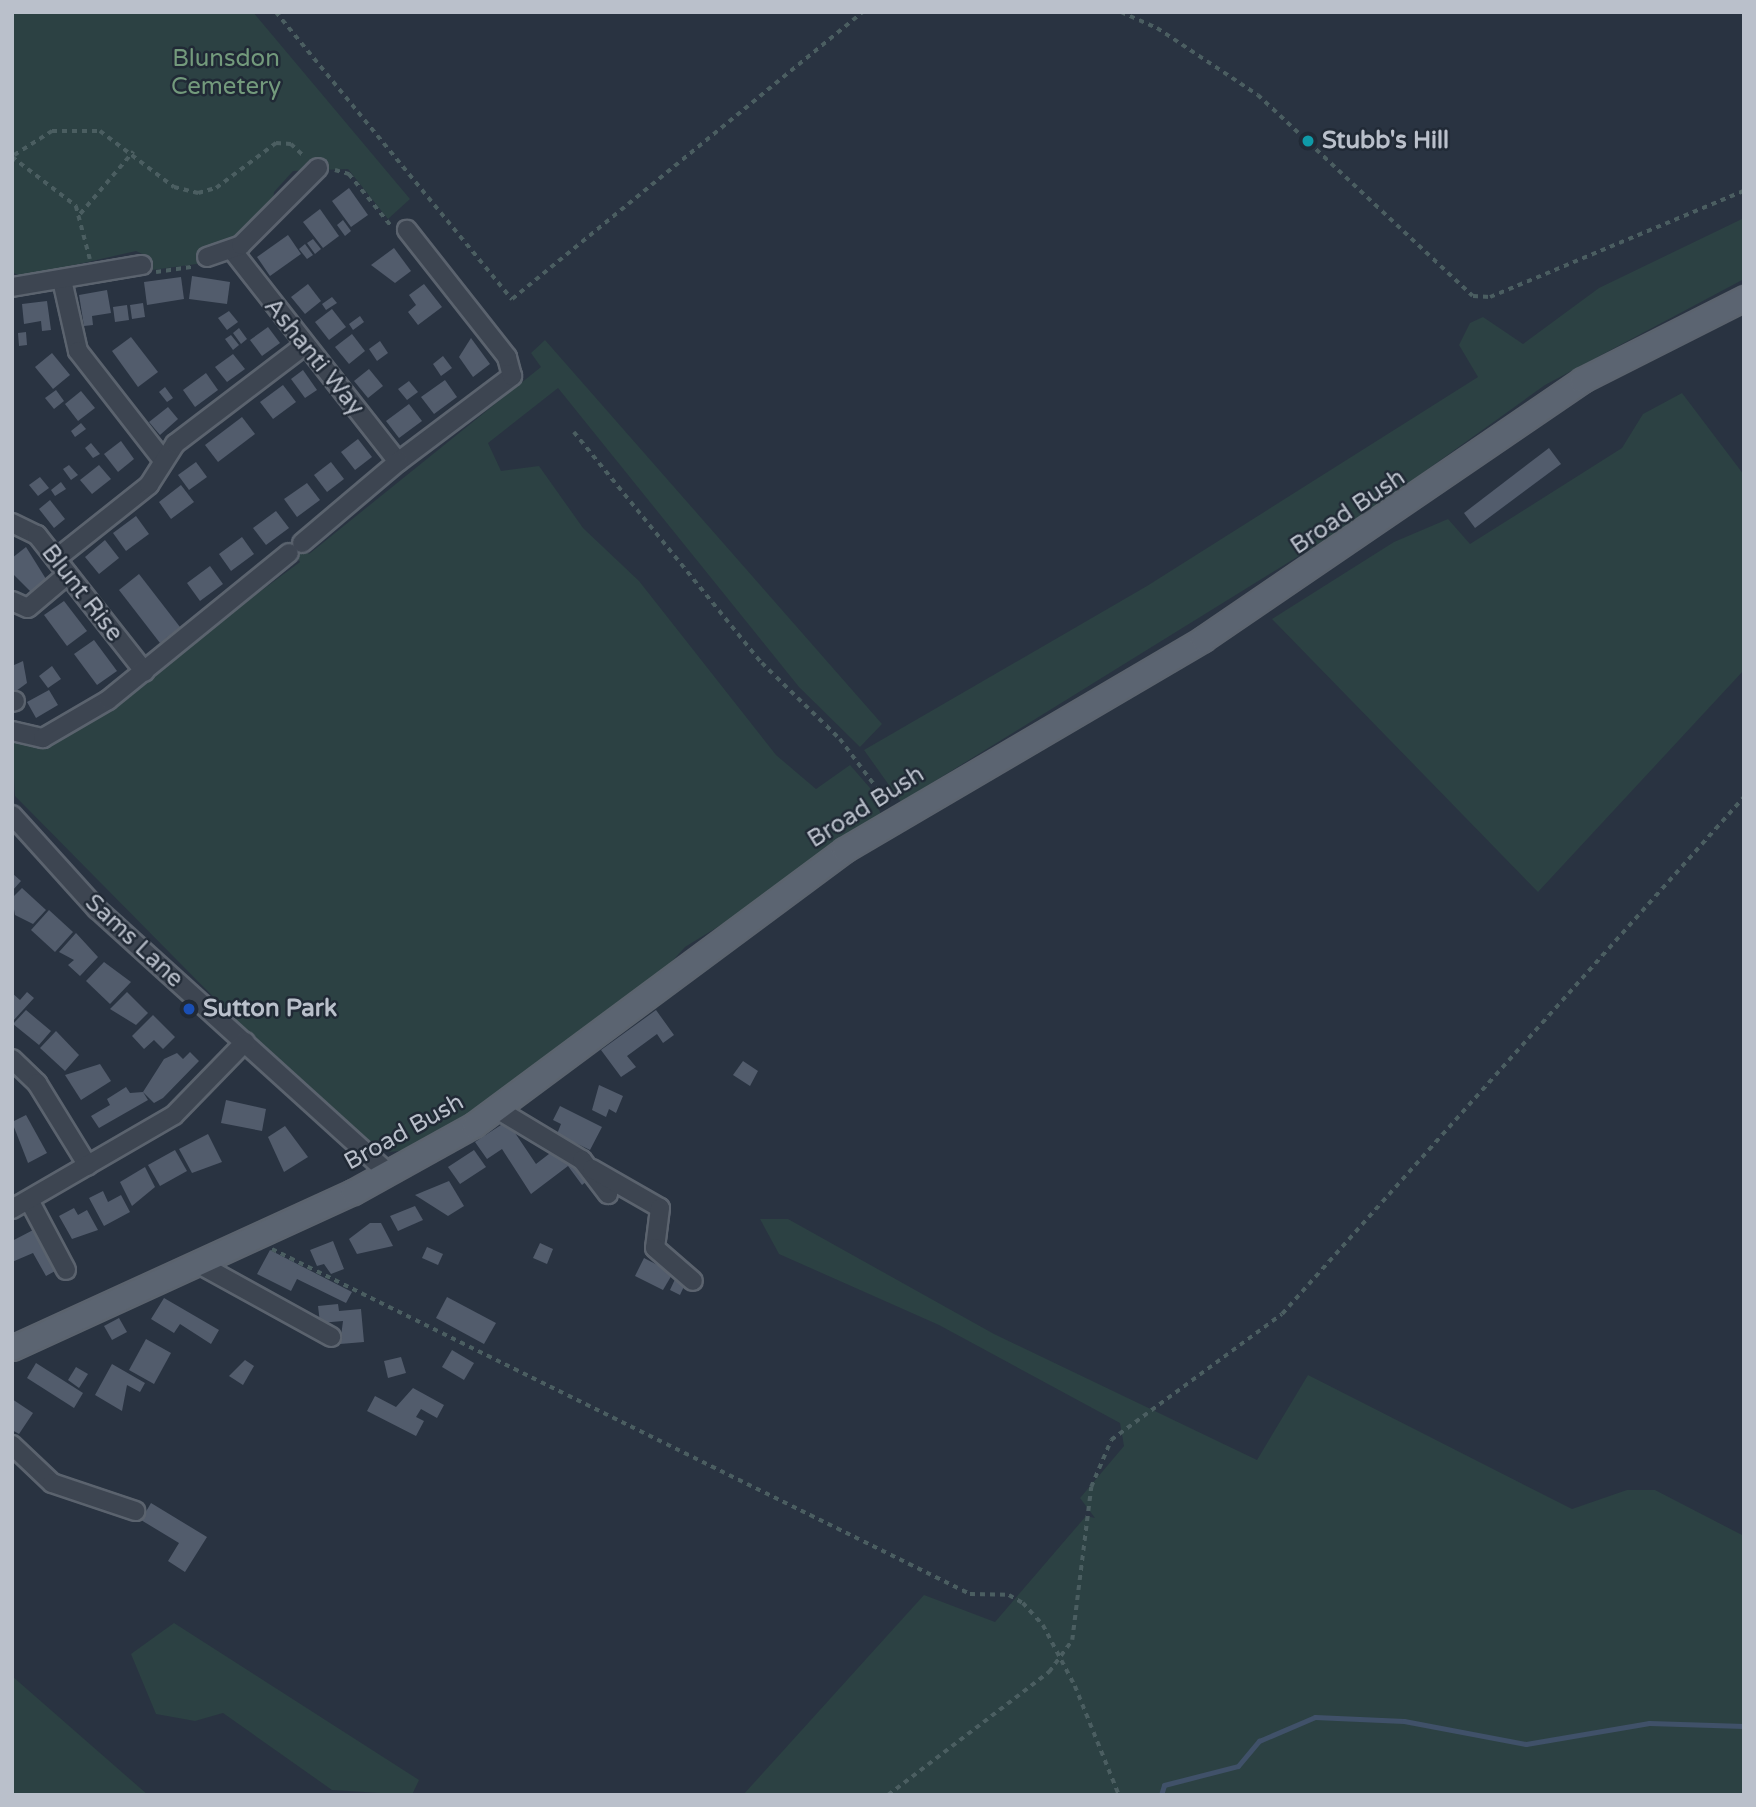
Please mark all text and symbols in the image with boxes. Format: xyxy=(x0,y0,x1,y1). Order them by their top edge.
park label: Blunsdon Cemetery xyxy=(171,45,281,101)
place label: Stubb's Hill xyxy=(1322,127,1449,155)
marker: Stubb's Hill xyxy=(1300,133,1316,149)
street label: Ashanti Way xyxy=(258,292,370,422)
street label: Broad Bush xyxy=(1285,463,1411,561)
street label: Blunt Rise xyxy=(35,539,129,647)
street label: Broad Bush xyxy=(802,760,930,854)
street label: Sams Lane xyxy=(79,888,189,994)
place label: Sutton Park xyxy=(203,995,337,1023)
marker: Sutton Park xyxy=(181,1001,197,1017)
street label: Broad Bush xyxy=(339,1087,469,1177)

